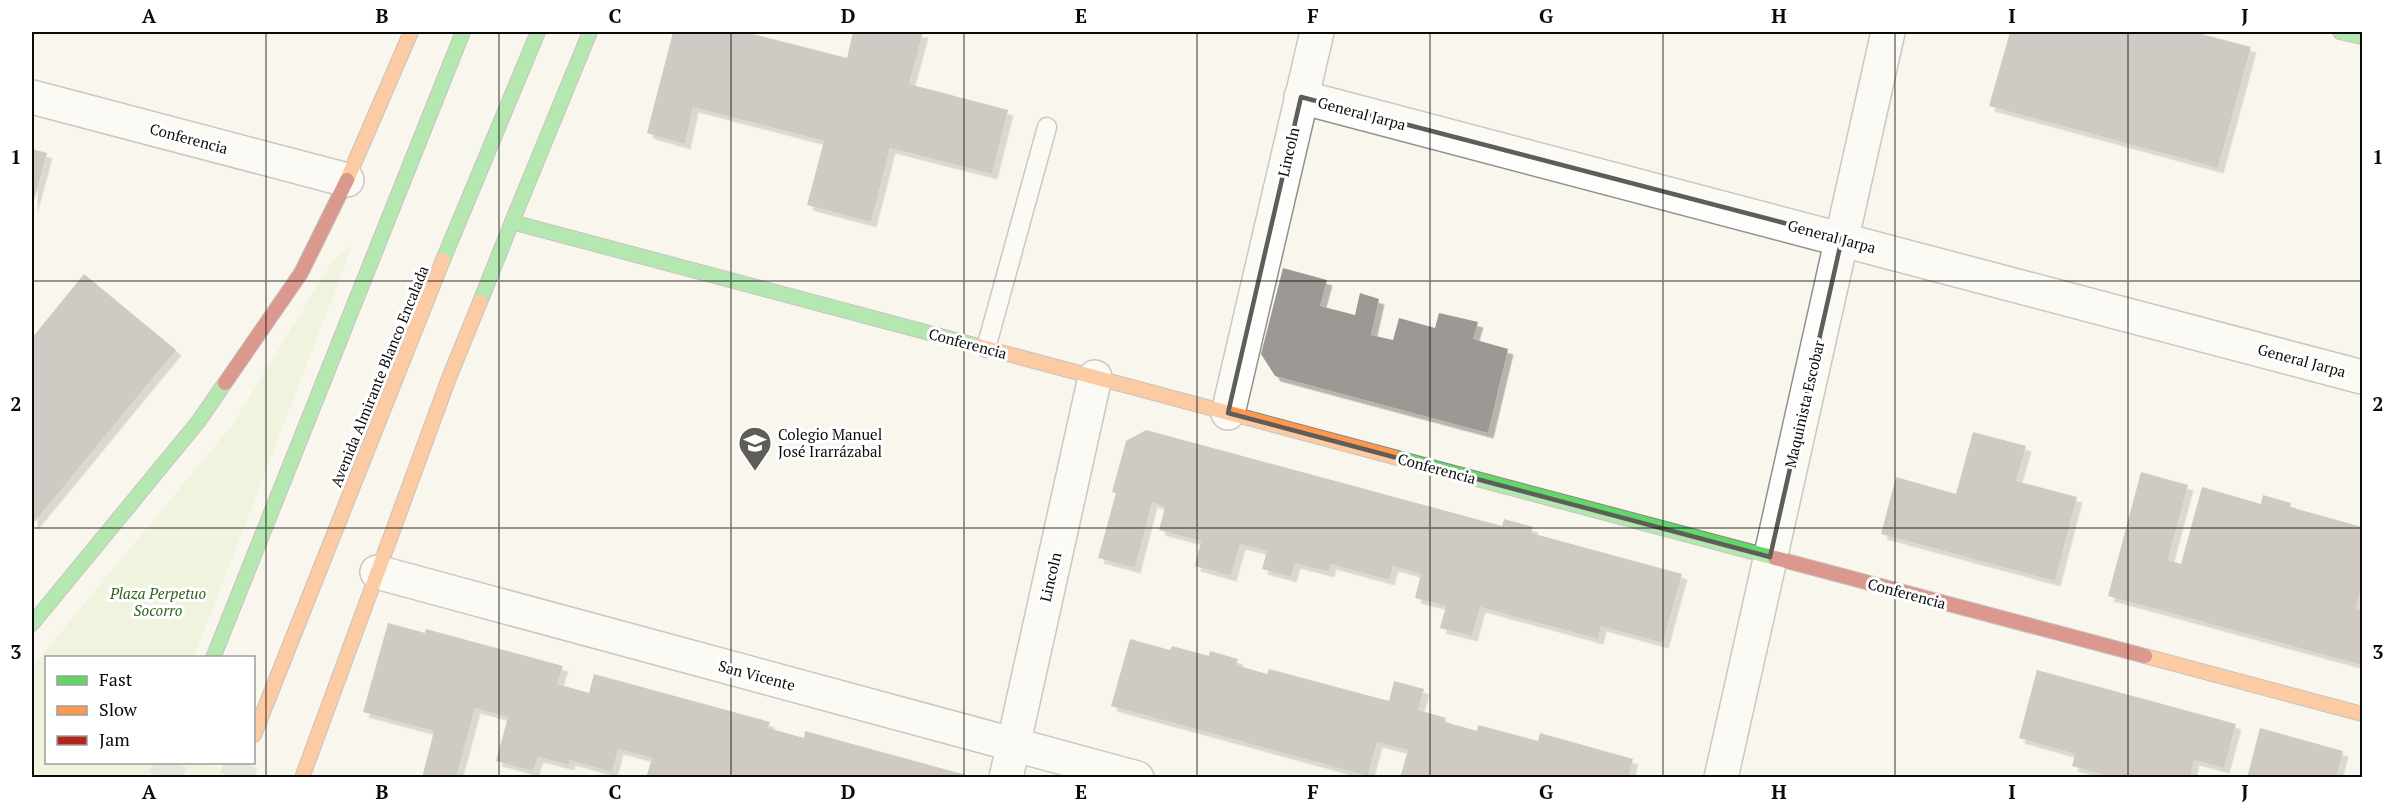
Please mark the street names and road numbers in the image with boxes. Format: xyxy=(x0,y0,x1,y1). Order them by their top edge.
street label: General Jarpa xyxy=(1316,92,1409,134)
street label: Conferencia xyxy=(148,118,231,158)
street label: Lincoln xyxy=(1273,125,1303,179)
street label: General Jarpa xyxy=(1786,215,1879,257)
street label: Avenida Almirante Blanco Encalada xyxy=(325,262,433,490)
street label: Conferencia xyxy=(927,323,1010,363)
street label: Maquinista Escobar xyxy=(1780,338,1828,470)
street label: General Jarpa xyxy=(2256,339,2349,381)
street label: Conferencia xyxy=(1396,448,1479,488)
street label: Lincoln xyxy=(1035,550,1065,604)
street label: Conferencia xyxy=(1866,573,1949,613)
street label: San Vicente xyxy=(716,655,798,695)

